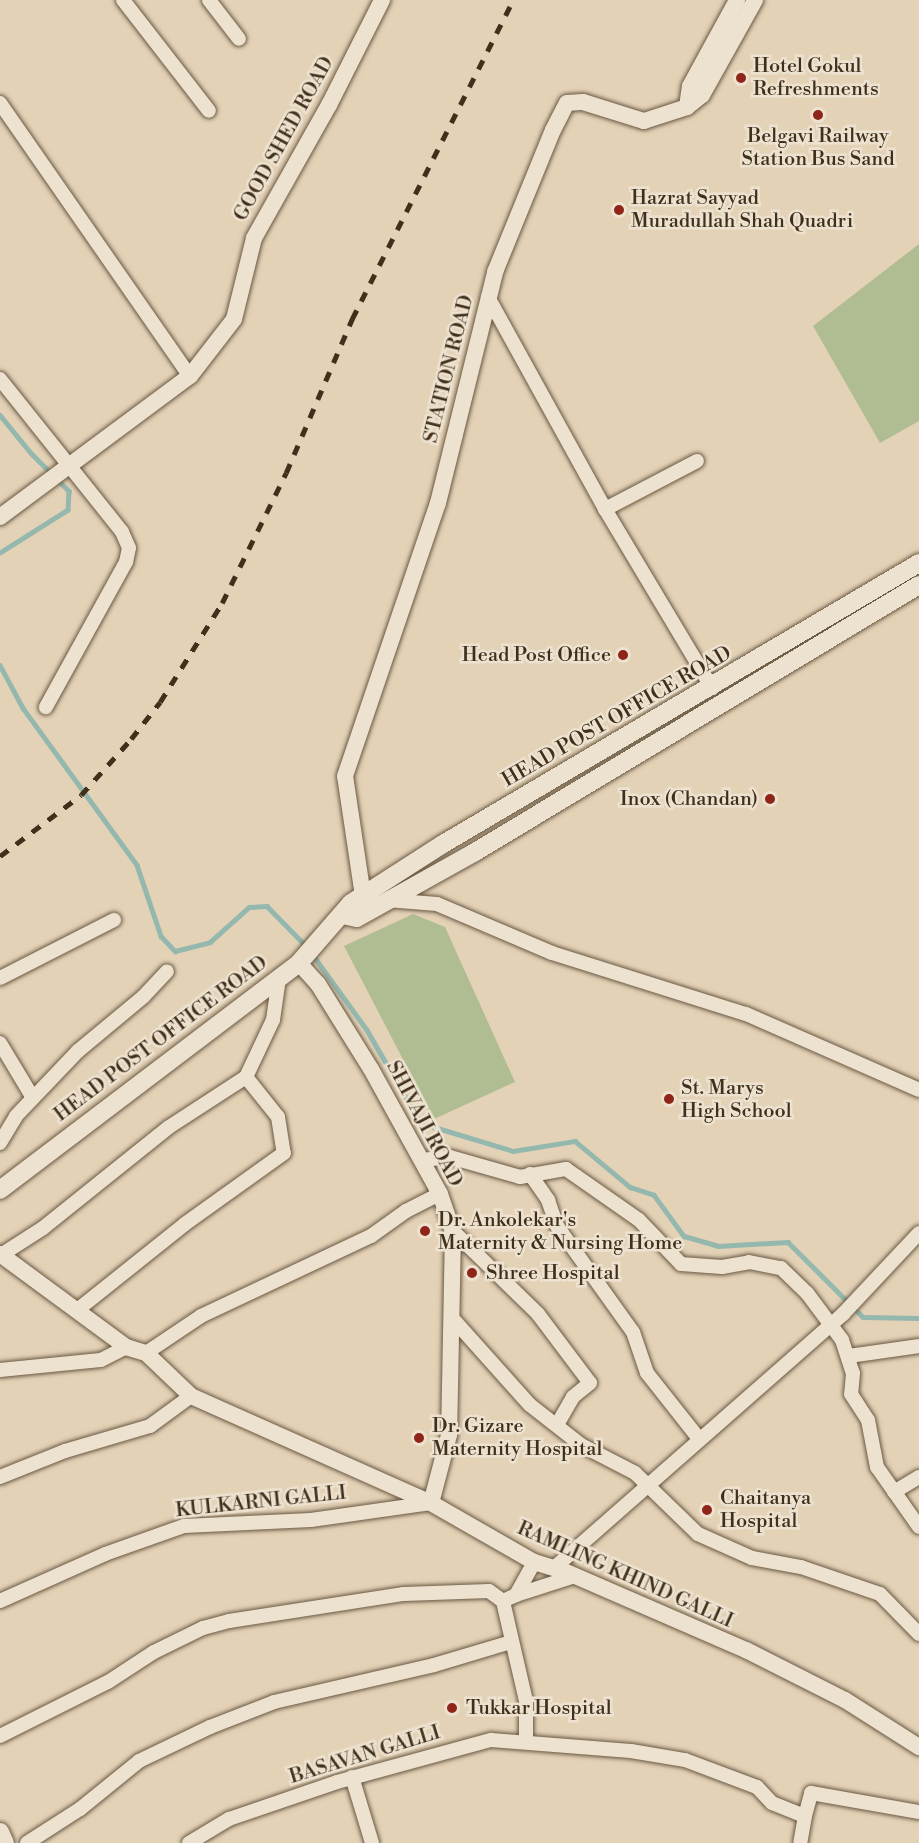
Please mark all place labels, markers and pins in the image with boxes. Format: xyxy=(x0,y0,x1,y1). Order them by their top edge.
place label: Hotel Gokul Refreshments xyxy=(753,54,879,101)
marker: Hotel Gokul Refreshments xyxy=(734,71,748,85)
marker: Belgavi Railway Station Bus Sand xyxy=(811,108,825,122)
place label: Belgavi Railway Station Bus Sand xyxy=(741,124,895,171)
place label: Hazrat Sayyad Muradullah Shah Quadri xyxy=(631,186,853,233)
marker: Hazrat Sayyad Muradullah Shah Quadri xyxy=(612,203,626,217)
place label: Head Post Office xyxy=(462,643,611,667)
marker: Head Post Office xyxy=(616,648,630,662)
place label: Inox (Chandan) xyxy=(620,787,758,811)
marker: Inox (Chandan) xyxy=(763,792,777,806)
place label: St. Marys High School xyxy=(681,1076,792,1123)
marker: St. Marys High School xyxy=(662,1092,676,1106)
place label: Dr. Ankolekar's Maternity & Nursing Home xyxy=(438,1208,682,1255)
marker: Dr. Ankolekar's Maternity & Nursing Home xyxy=(416,1222,434,1240)
place label: Shree Hospital xyxy=(486,1261,620,1285)
marker: Shree Hospital xyxy=(463,1264,481,1282)
place label: Dr. Gizare Maternity Hospital xyxy=(432,1414,602,1461)
marker: Dr. Gizare Maternity Hospital xyxy=(410,1429,428,1447)
place label: Chaitanya Hospital xyxy=(720,1486,811,1533)
marker: Chaitanya Hospital xyxy=(698,1501,716,1519)
place label: Tukkar Hospital xyxy=(466,1696,612,1720)
marker: Tukkar Hospital xyxy=(443,1699,461,1717)

